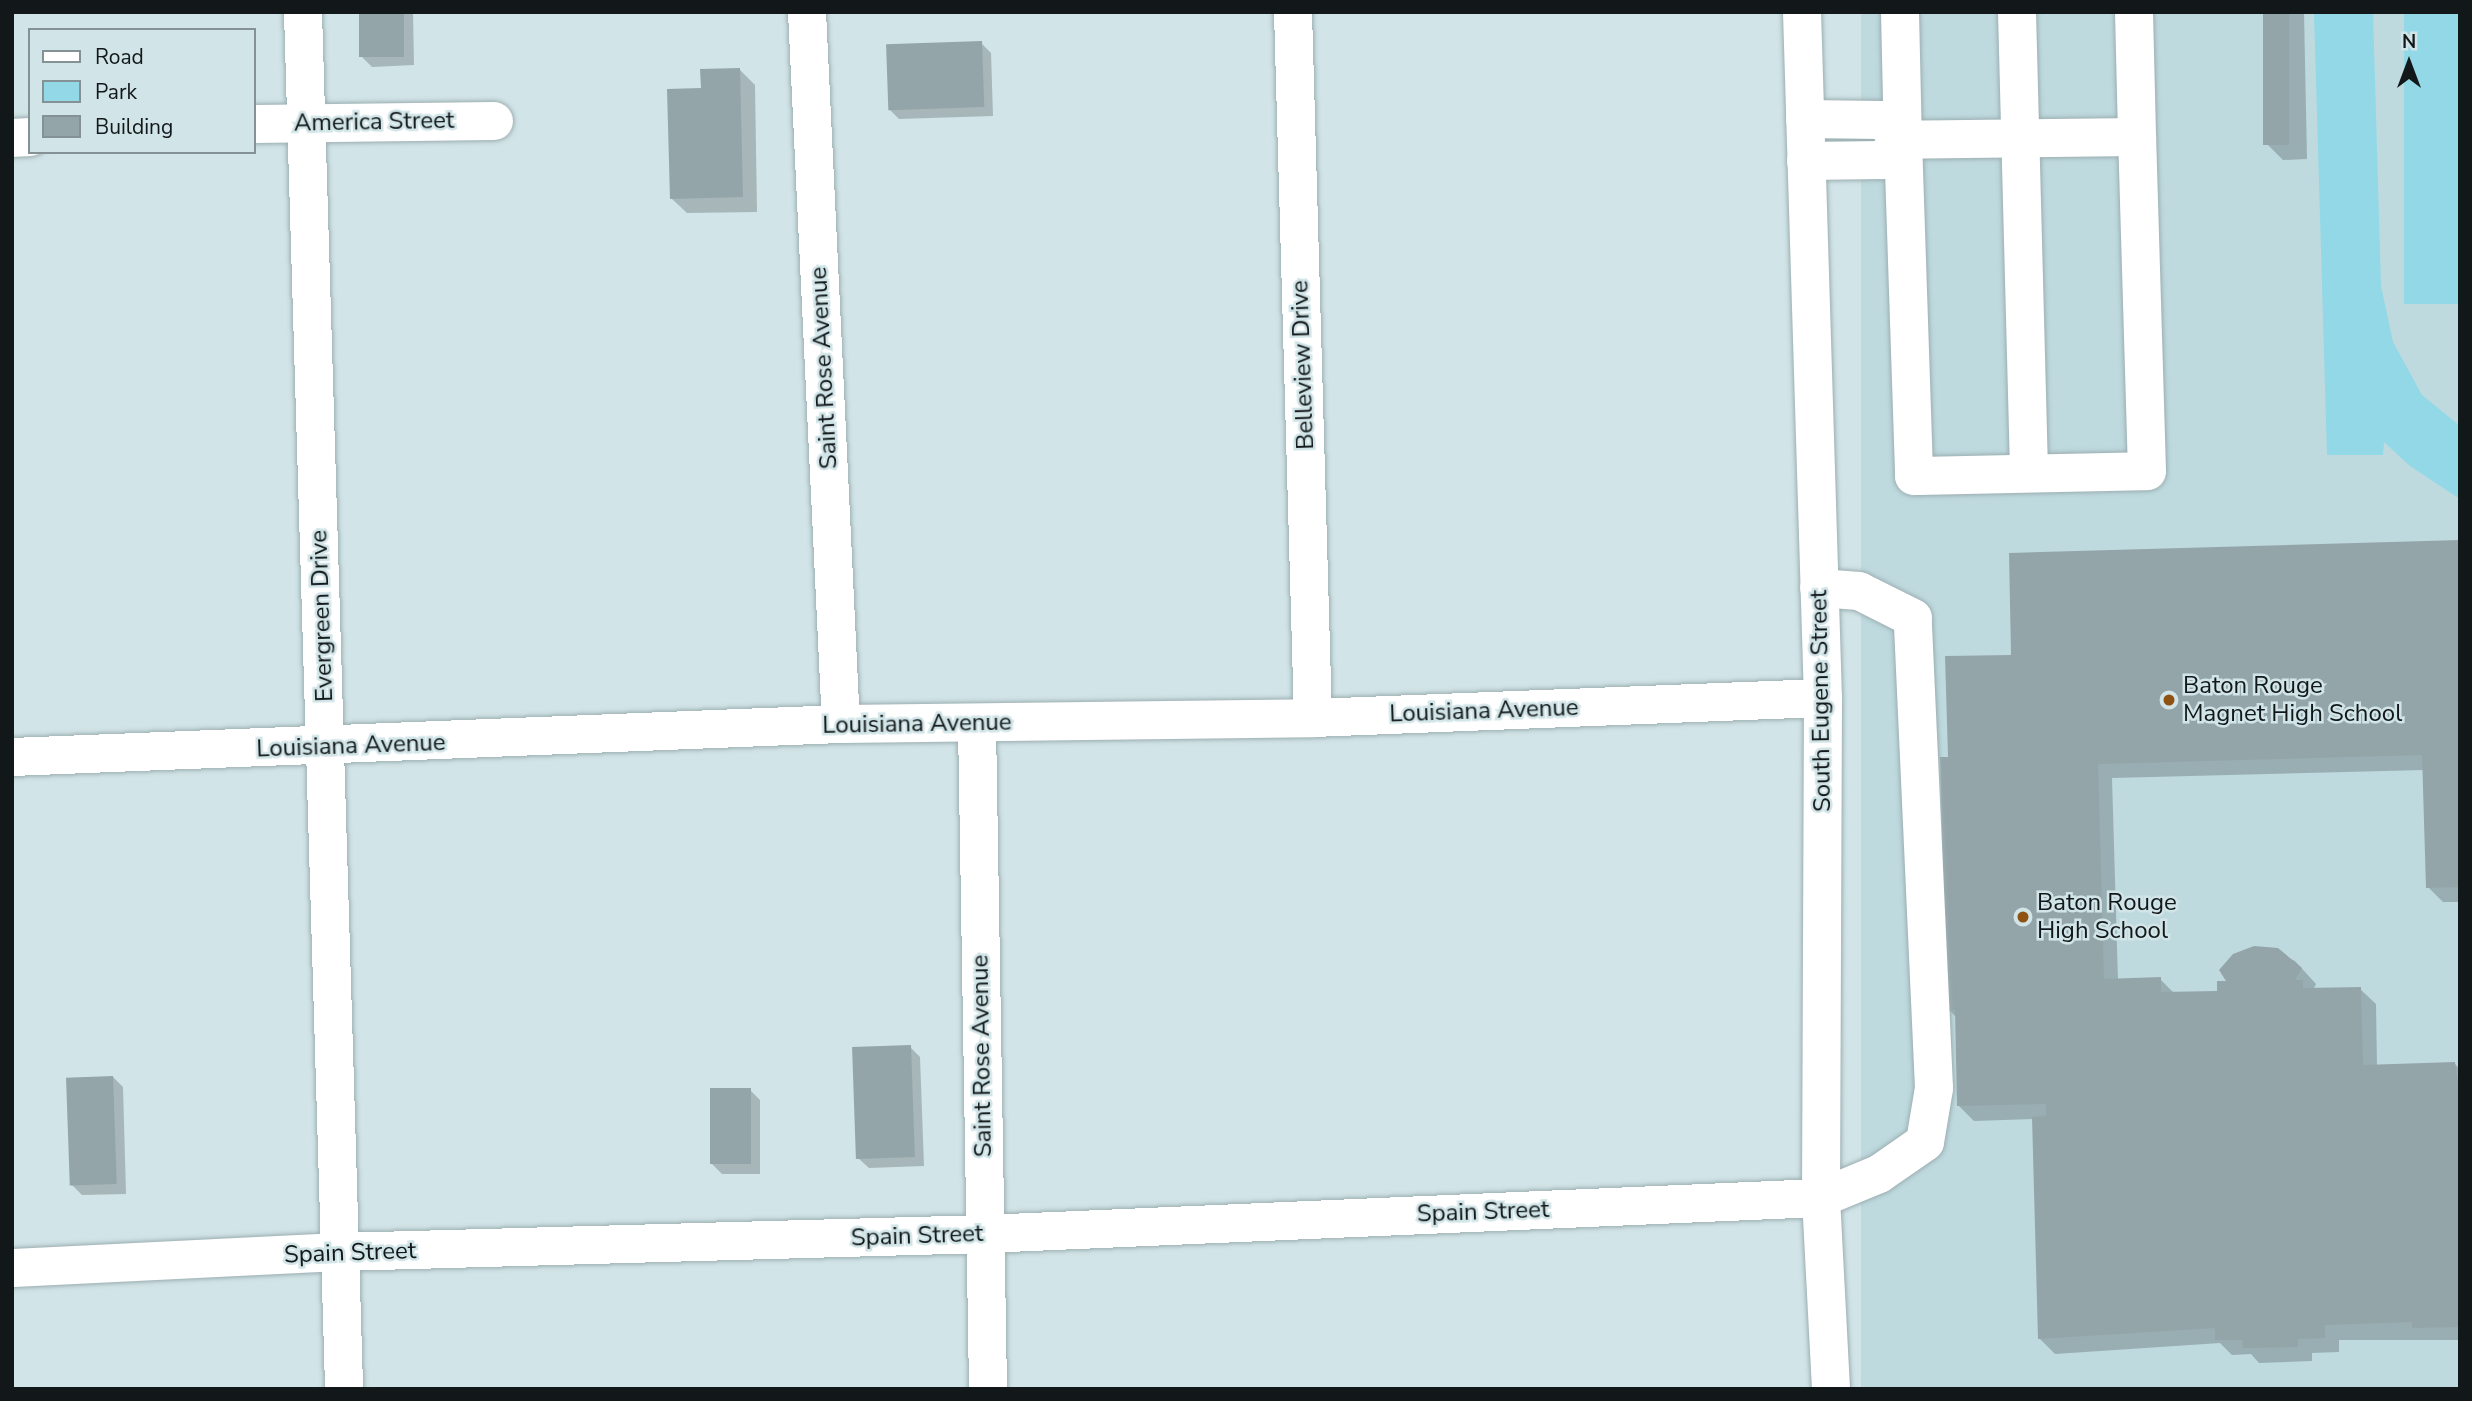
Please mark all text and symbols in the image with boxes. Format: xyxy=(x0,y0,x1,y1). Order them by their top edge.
legend xyxy=(28,28,256,154)
north arrow xyxy=(2374,28,2444,98)
text: N xyxy=(2402,29,2416,55)
text: Road xyxy=(95,43,144,71)
text: Park xyxy=(95,78,137,106)
street label: America Street xyxy=(294,106,454,138)
text: Building xyxy=(95,113,173,141)
street label: Saint Rose Avenue xyxy=(804,266,844,470)
street label: Belleview Drive xyxy=(1286,280,1320,450)
street label: Evergreen Drive xyxy=(305,530,339,702)
street label: South Eugene Street xyxy=(1805,590,1837,812)
place label: Baton Rouge Magnet High School xyxy=(2183,672,2402,728)
marker: Baton Rouge Magnet High School xyxy=(2161,692,2177,708)
street label: Louisiana Avenue xyxy=(1389,693,1579,729)
street label: Louisiana Avenue xyxy=(822,708,1012,740)
street label: Louisiana Avenue xyxy=(256,728,446,764)
place label: Baton Rouge High School xyxy=(2037,889,2177,945)
marker: Baton Rouge High School xyxy=(2015,909,2031,925)
street label: Saint Rose Avenue xyxy=(966,954,998,1158)
street label: Spain Street xyxy=(1416,1195,1550,1229)
street label: Spain Street xyxy=(850,1219,984,1253)
street label: Spain Street xyxy=(283,1236,417,1270)

